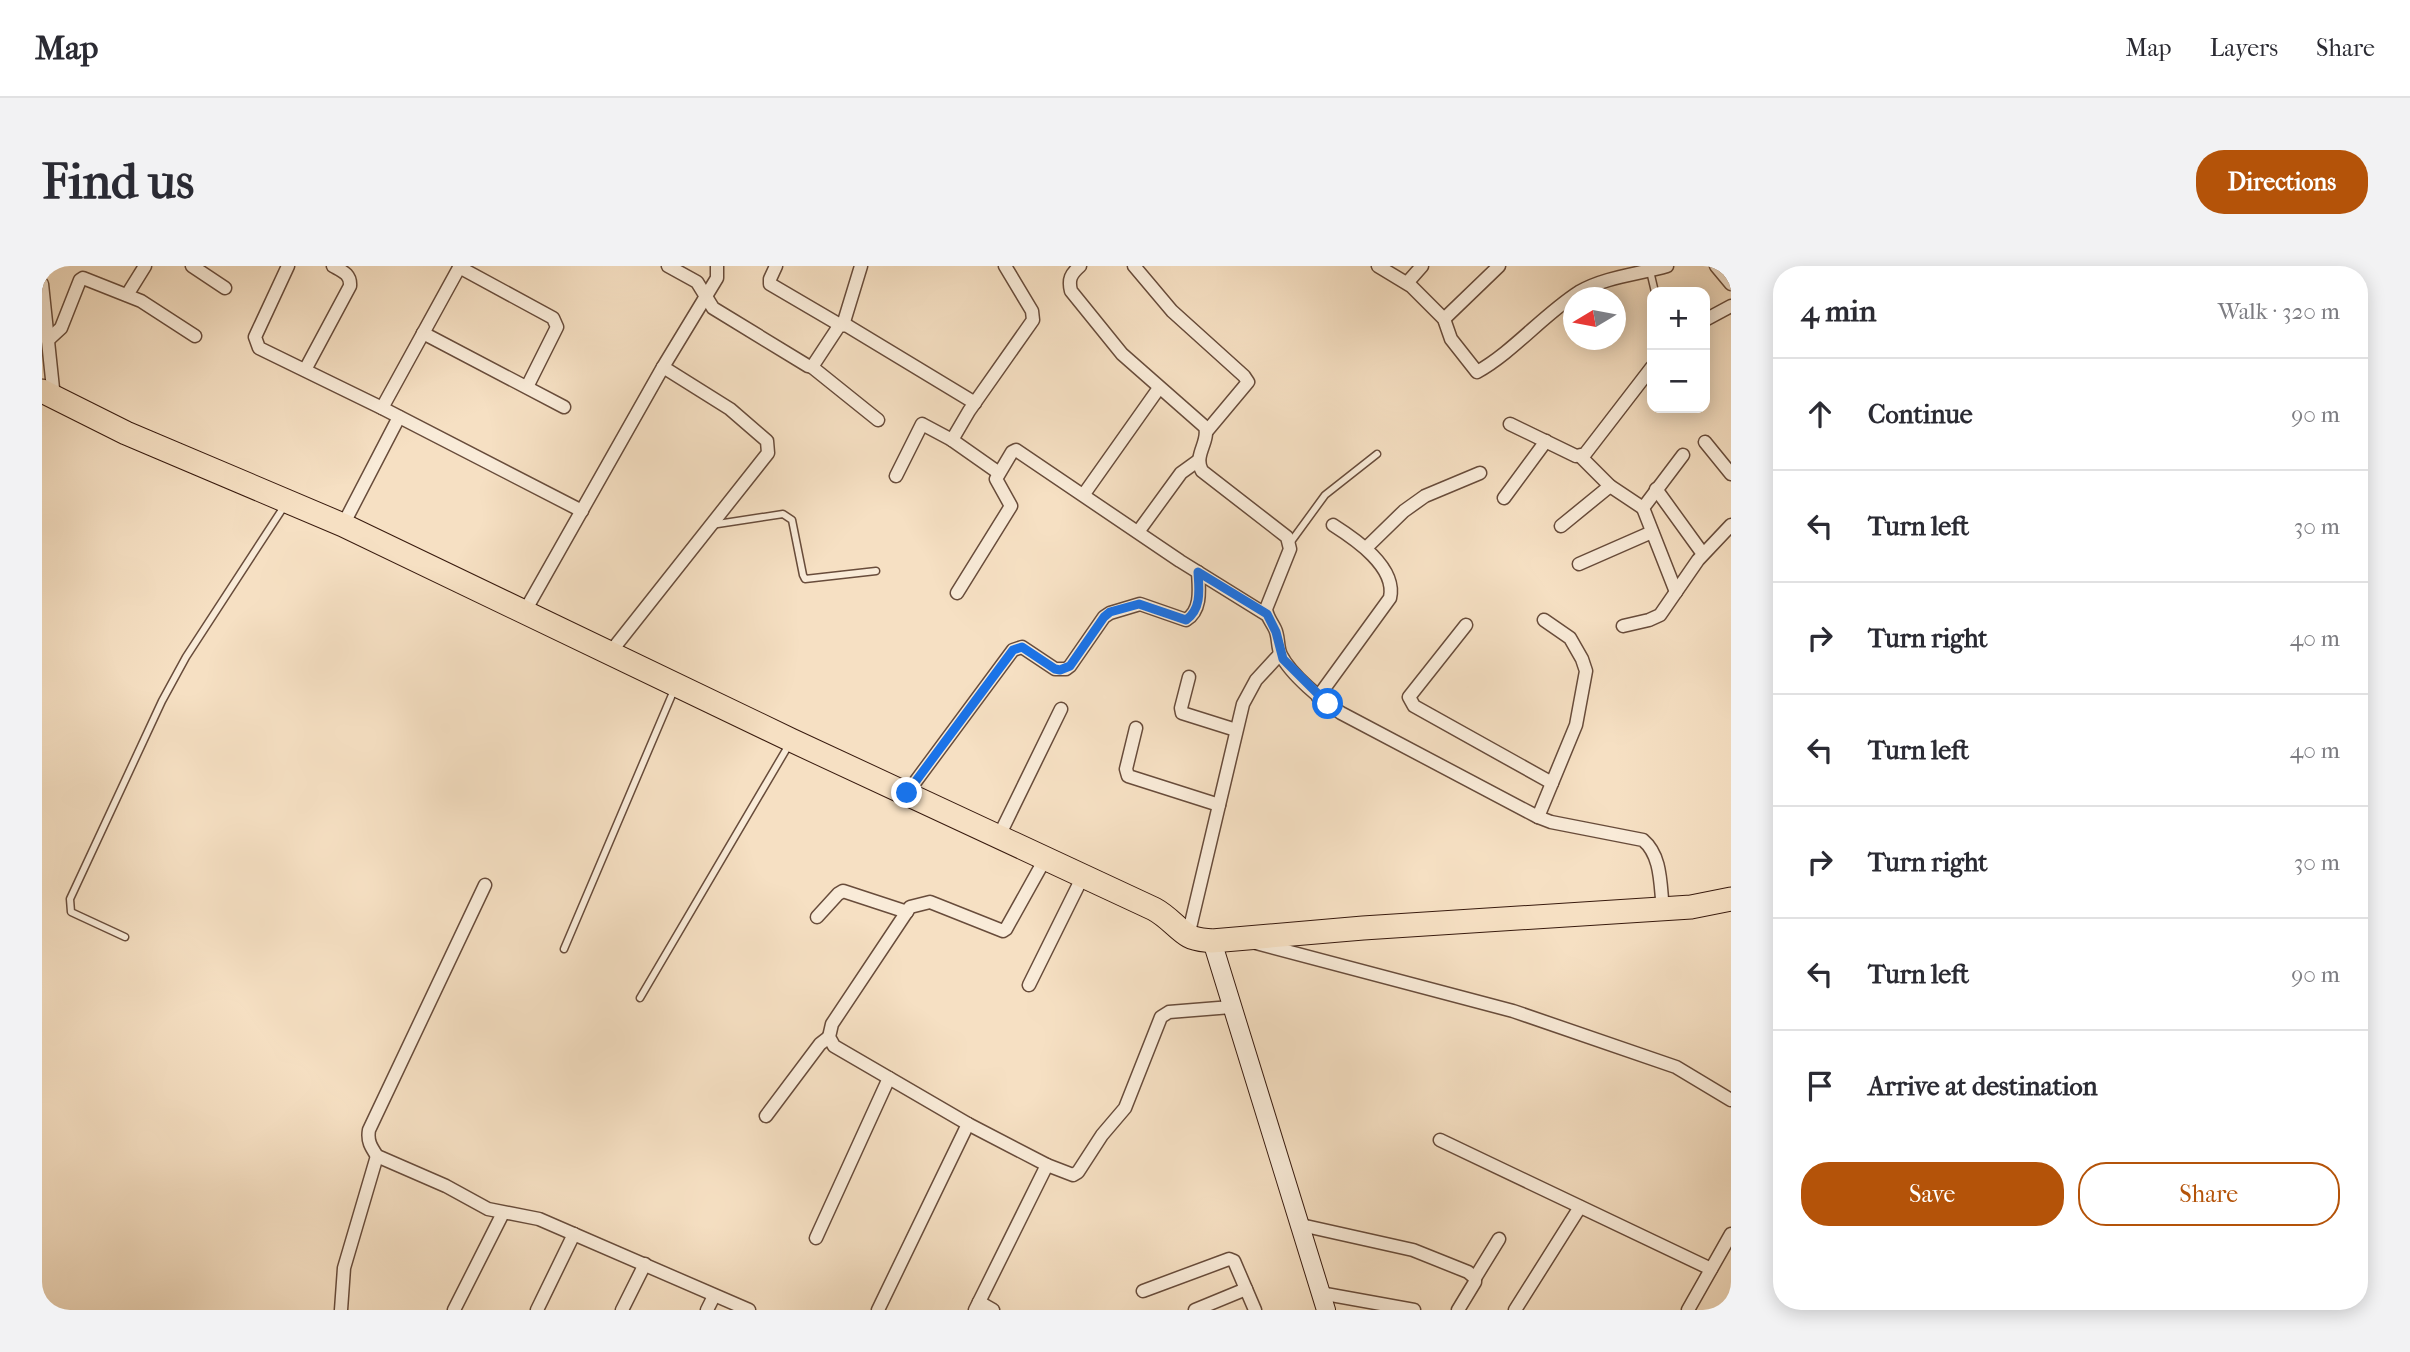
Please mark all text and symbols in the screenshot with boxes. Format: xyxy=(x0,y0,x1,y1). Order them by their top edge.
text: Map xyxy=(35,29,98,68)
text: Map xyxy=(2126,34,2172,62)
text: Layers xyxy=(2210,34,2278,62)
text: Share xyxy=(2316,34,2375,62)
button: Directions xyxy=(2196,150,2368,214)
text: Find us xyxy=(42,153,194,211)
north arrow xyxy=(1563,287,1626,350)
map controls xyxy=(1647,287,1710,413)
button: + xyxy=(1647,287,1710,350)
text: 4 min xyxy=(1801,294,1876,329)
text: Walk · 320 m xyxy=(2218,298,2340,325)
button: − xyxy=(1647,350,1710,413)
icon: ahead xyxy=(1801,395,1839,433)
text: Continue xyxy=(1868,399,1973,430)
text: 90 m xyxy=(2291,401,2340,428)
icon: left xyxy=(1801,507,1839,545)
text: Turn left xyxy=(1868,511,1969,542)
text: 30 m xyxy=(2294,513,2340,540)
icon: right xyxy=(1801,619,1839,657)
text: Turn right xyxy=(1868,623,1988,654)
text: 40 m xyxy=(2290,625,2340,652)
route start xyxy=(1312,688,1343,719)
icon: left xyxy=(1801,731,1839,769)
text: Turn left xyxy=(1868,735,1969,766)
text: 40 m xyxy=(2290,737,2340,764)
route end xyxy=(891,777,922,808)
icon: right xyxy=(1801,843,1839,881)
text: Turn right xyxy=(1868,847,1988,878)
text: 30 m xyxy=(2294,849,2340,876)
icon: left xyxy=(1801,955,1839,993)
text: Turn left xyxy=(1868,959,1969,990)
text: 90 m xyxy=(2291,961,2340,988)
icon: arrive xyxy=(1801,1067,1839,1105)
text: Arrive at destination xyxy=(1868,1071,2098,1102)
button: Save xyxy=(1801,1162,2064,1226)
button: Share xyxy=(2078,1162,2340,1226)

